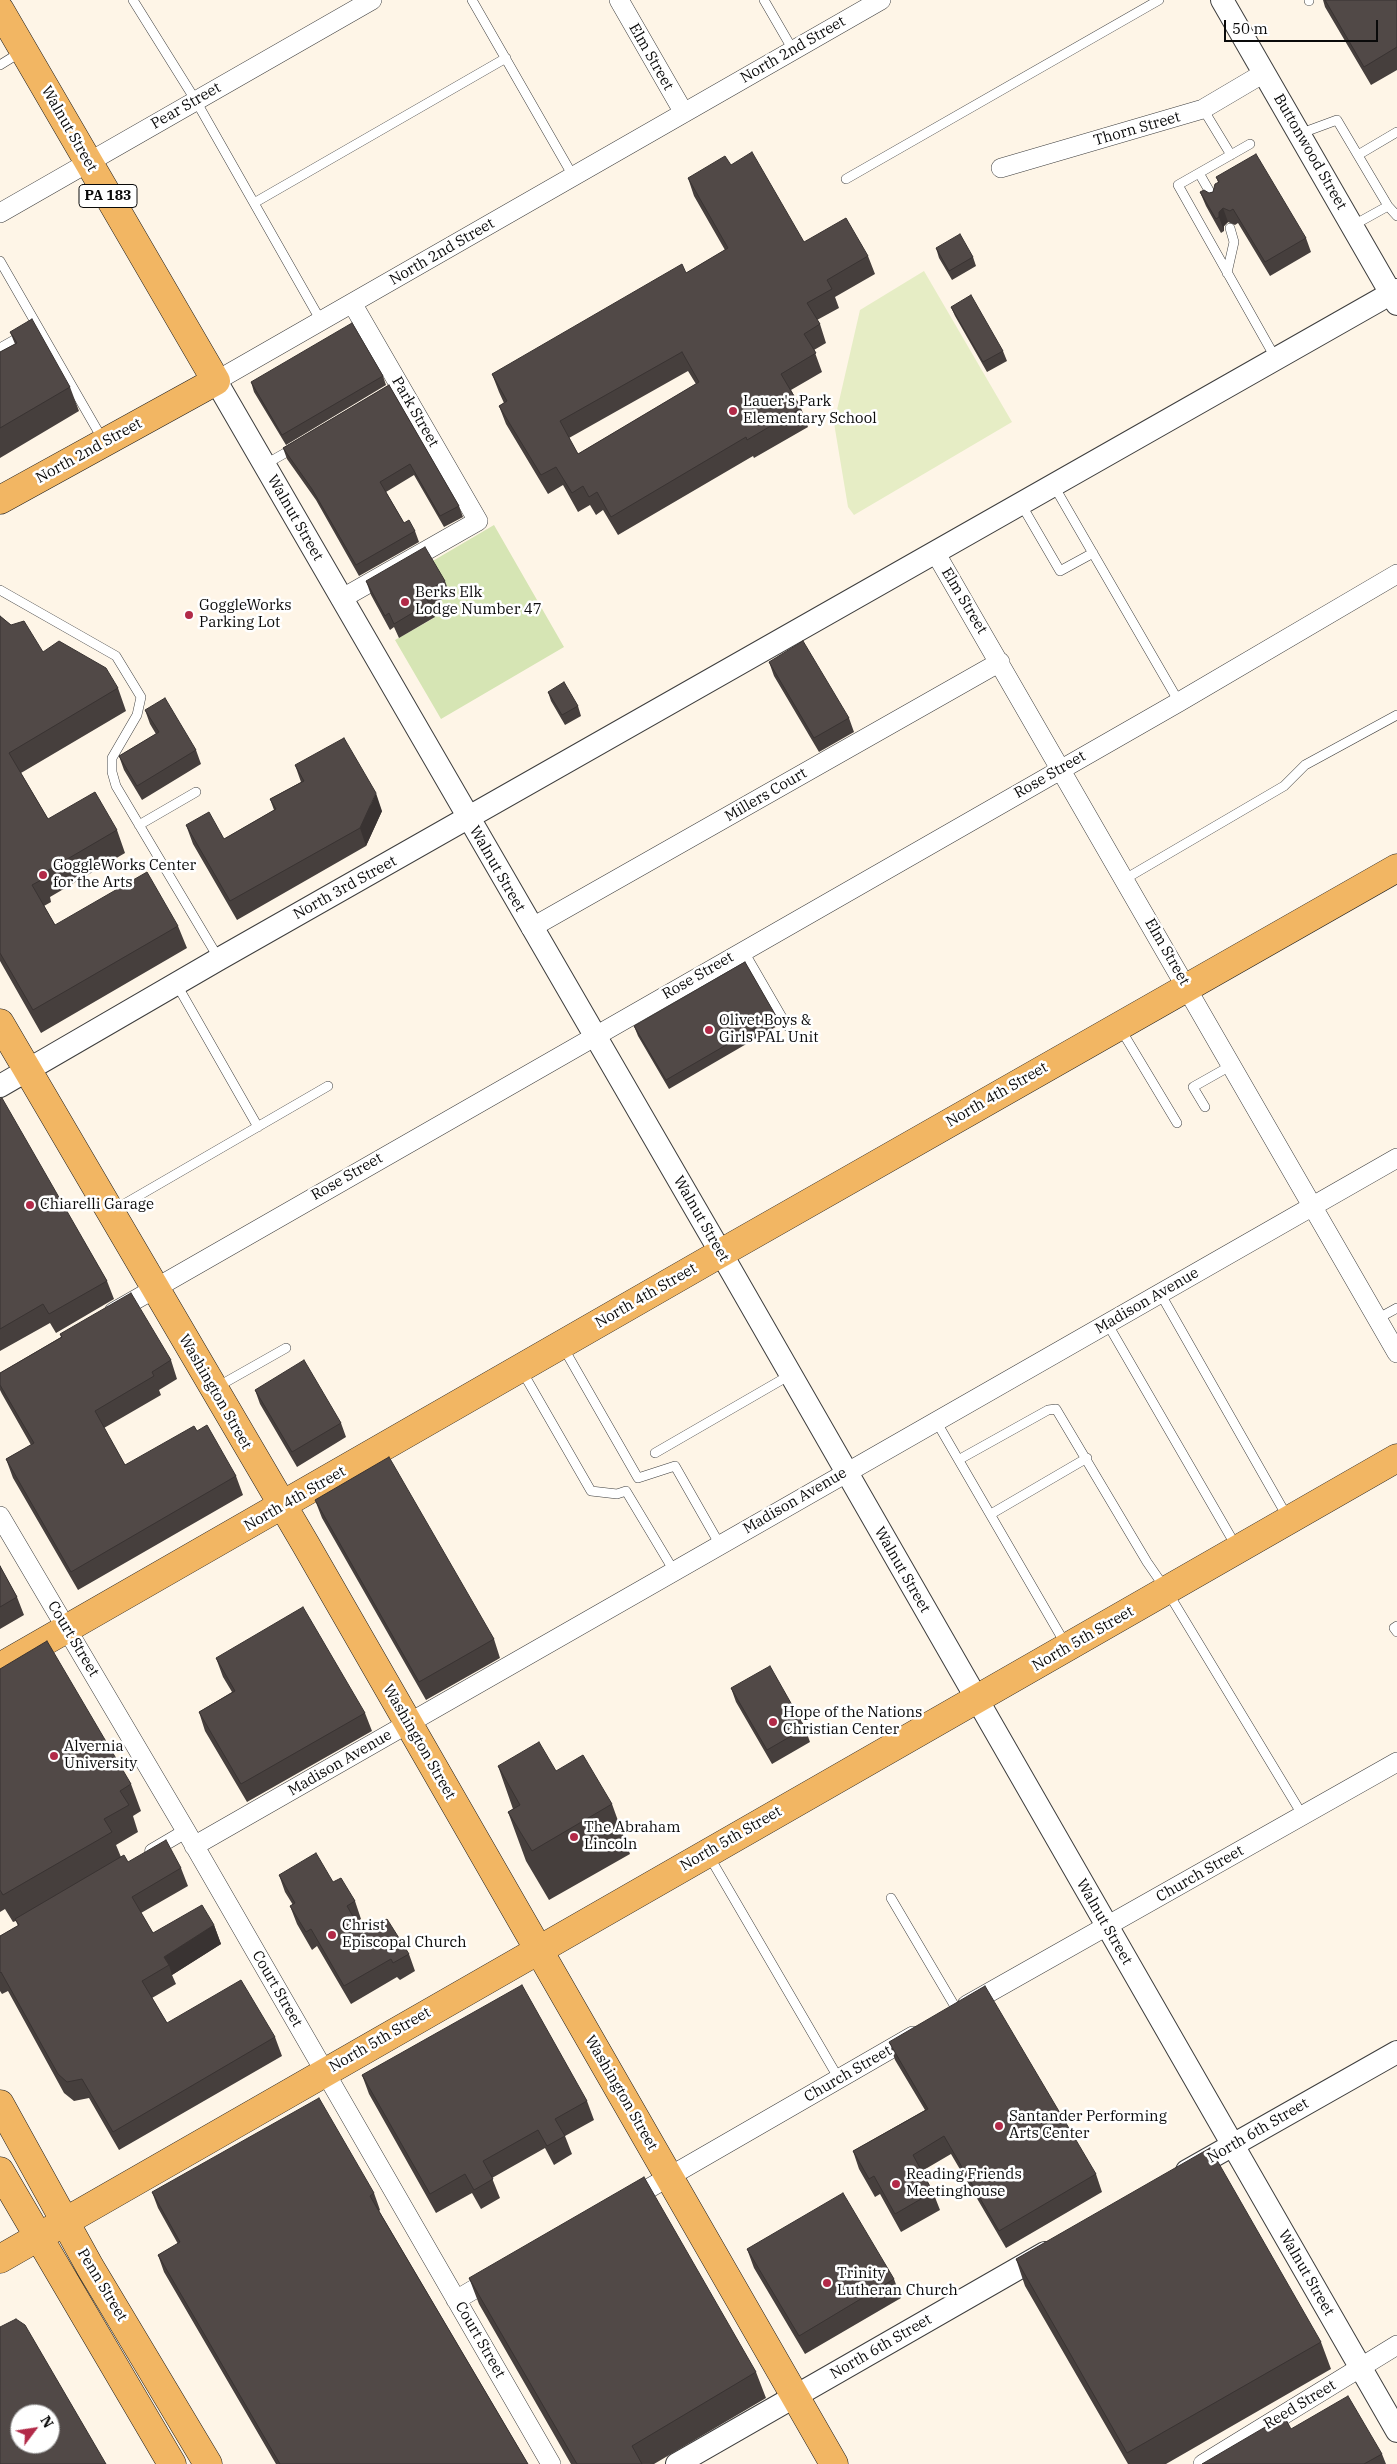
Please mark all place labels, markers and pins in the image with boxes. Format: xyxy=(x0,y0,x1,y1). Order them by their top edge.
place label: Lauer's Park Elementary School xyxy=(743,393,877,428)
marker: Lauer's Park Elementary School xyxy=(727,405,739,417)
place label: Berks Elk Lodge Number 47 xyxy=(415,584,542,619)
marker: Berks Elk Lodge Number 47 xyxy=(399,596,411,608)
place label: GoggleWorks Parking Lot xyxy=(199,597,291,632)
marker: GoggleWorks Parking Lot xyxy=(183,609,195,621)
place label: GoggleWorks Center for the Arts xyxy=(53,857,196,892)
marker: GoggleWorks Center for the Arts xyxy=(37,869,49,881)
place label: Olivet Boys & Girls PAL Unit xyxy=(719,1012,818,1047)
marker: Olivet Boys & Girls PAL Unit xyxy=(703,1024,715,1036)
place label: Chiarelli Garage xyxy=(40,1196,154,1214)
marker: Chiarelli Garage xyxy=(24,1199,36,1211)
place label: Hope of the Nations Christian Center xyxy=(783,1704,922,1739)
marker: Hope of the Nations Christian Center xyxy=(767,1716,779,1728)
place label: Alvernia University xyxy=(64,1738,137,1773)
marker: Alvernia University xyxy=(48,1750,60,1762)
place label: The Abraham Lincoln xyxy=(584,1819,681,1854)
marker: The Abraham Lincoln xyxy=(568,1831,580,1843)
place label: Christ Episcopal Church xyxy=(342,1917,467,1952)
marker: Christ Episcopal Church xyxy=(326,1929,338,1941)
place label: Santander Performing Arts Center xyxy=(1009,2108,1167,2143)
marker: Santander Performing Arts Center xyxy=(993,2120,1005,2132)
place label: Reading Friends Meetinghouse xyxy=(906,2166,1022,2201)
marker: Reading Friends Meetinghouse xyxy=(890,2178,902,2190)
place label: Trinity Lutheran Church xyxy=(837,2265,958,2300)
marker: Trinity Lutheran Church xyxy=(821,2277,833,2289)

